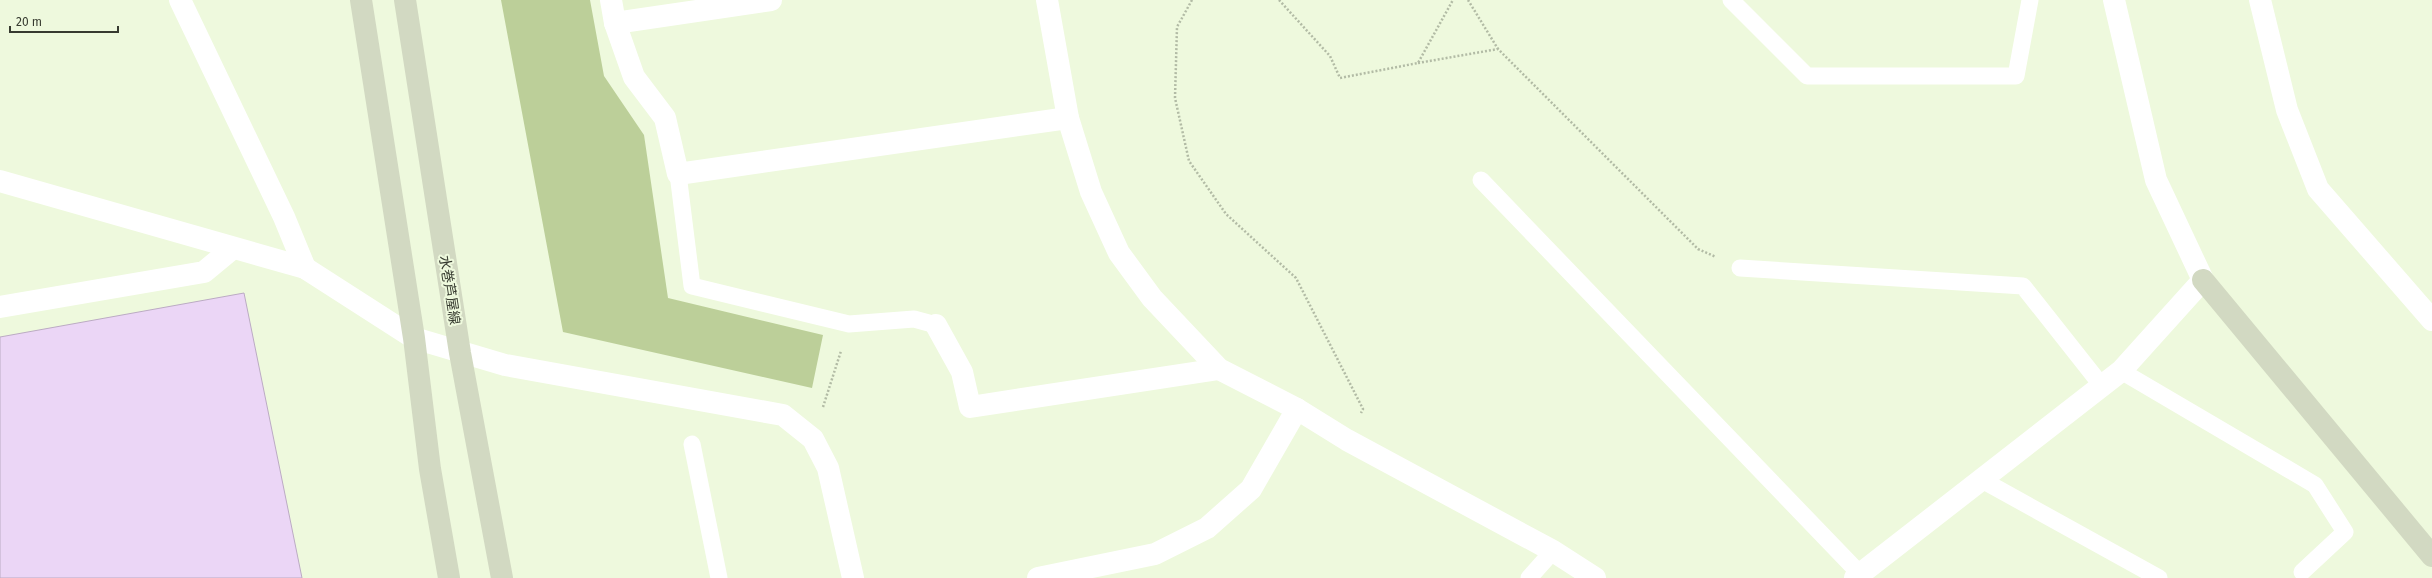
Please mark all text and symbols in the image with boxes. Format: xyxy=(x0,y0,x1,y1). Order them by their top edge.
scale bar xyxy=(10,8,118,34)
text: 20 m xyxy=(16,15,42,29)
street label: 水巻芦屋線 xyxy=(436,254,463,326)

